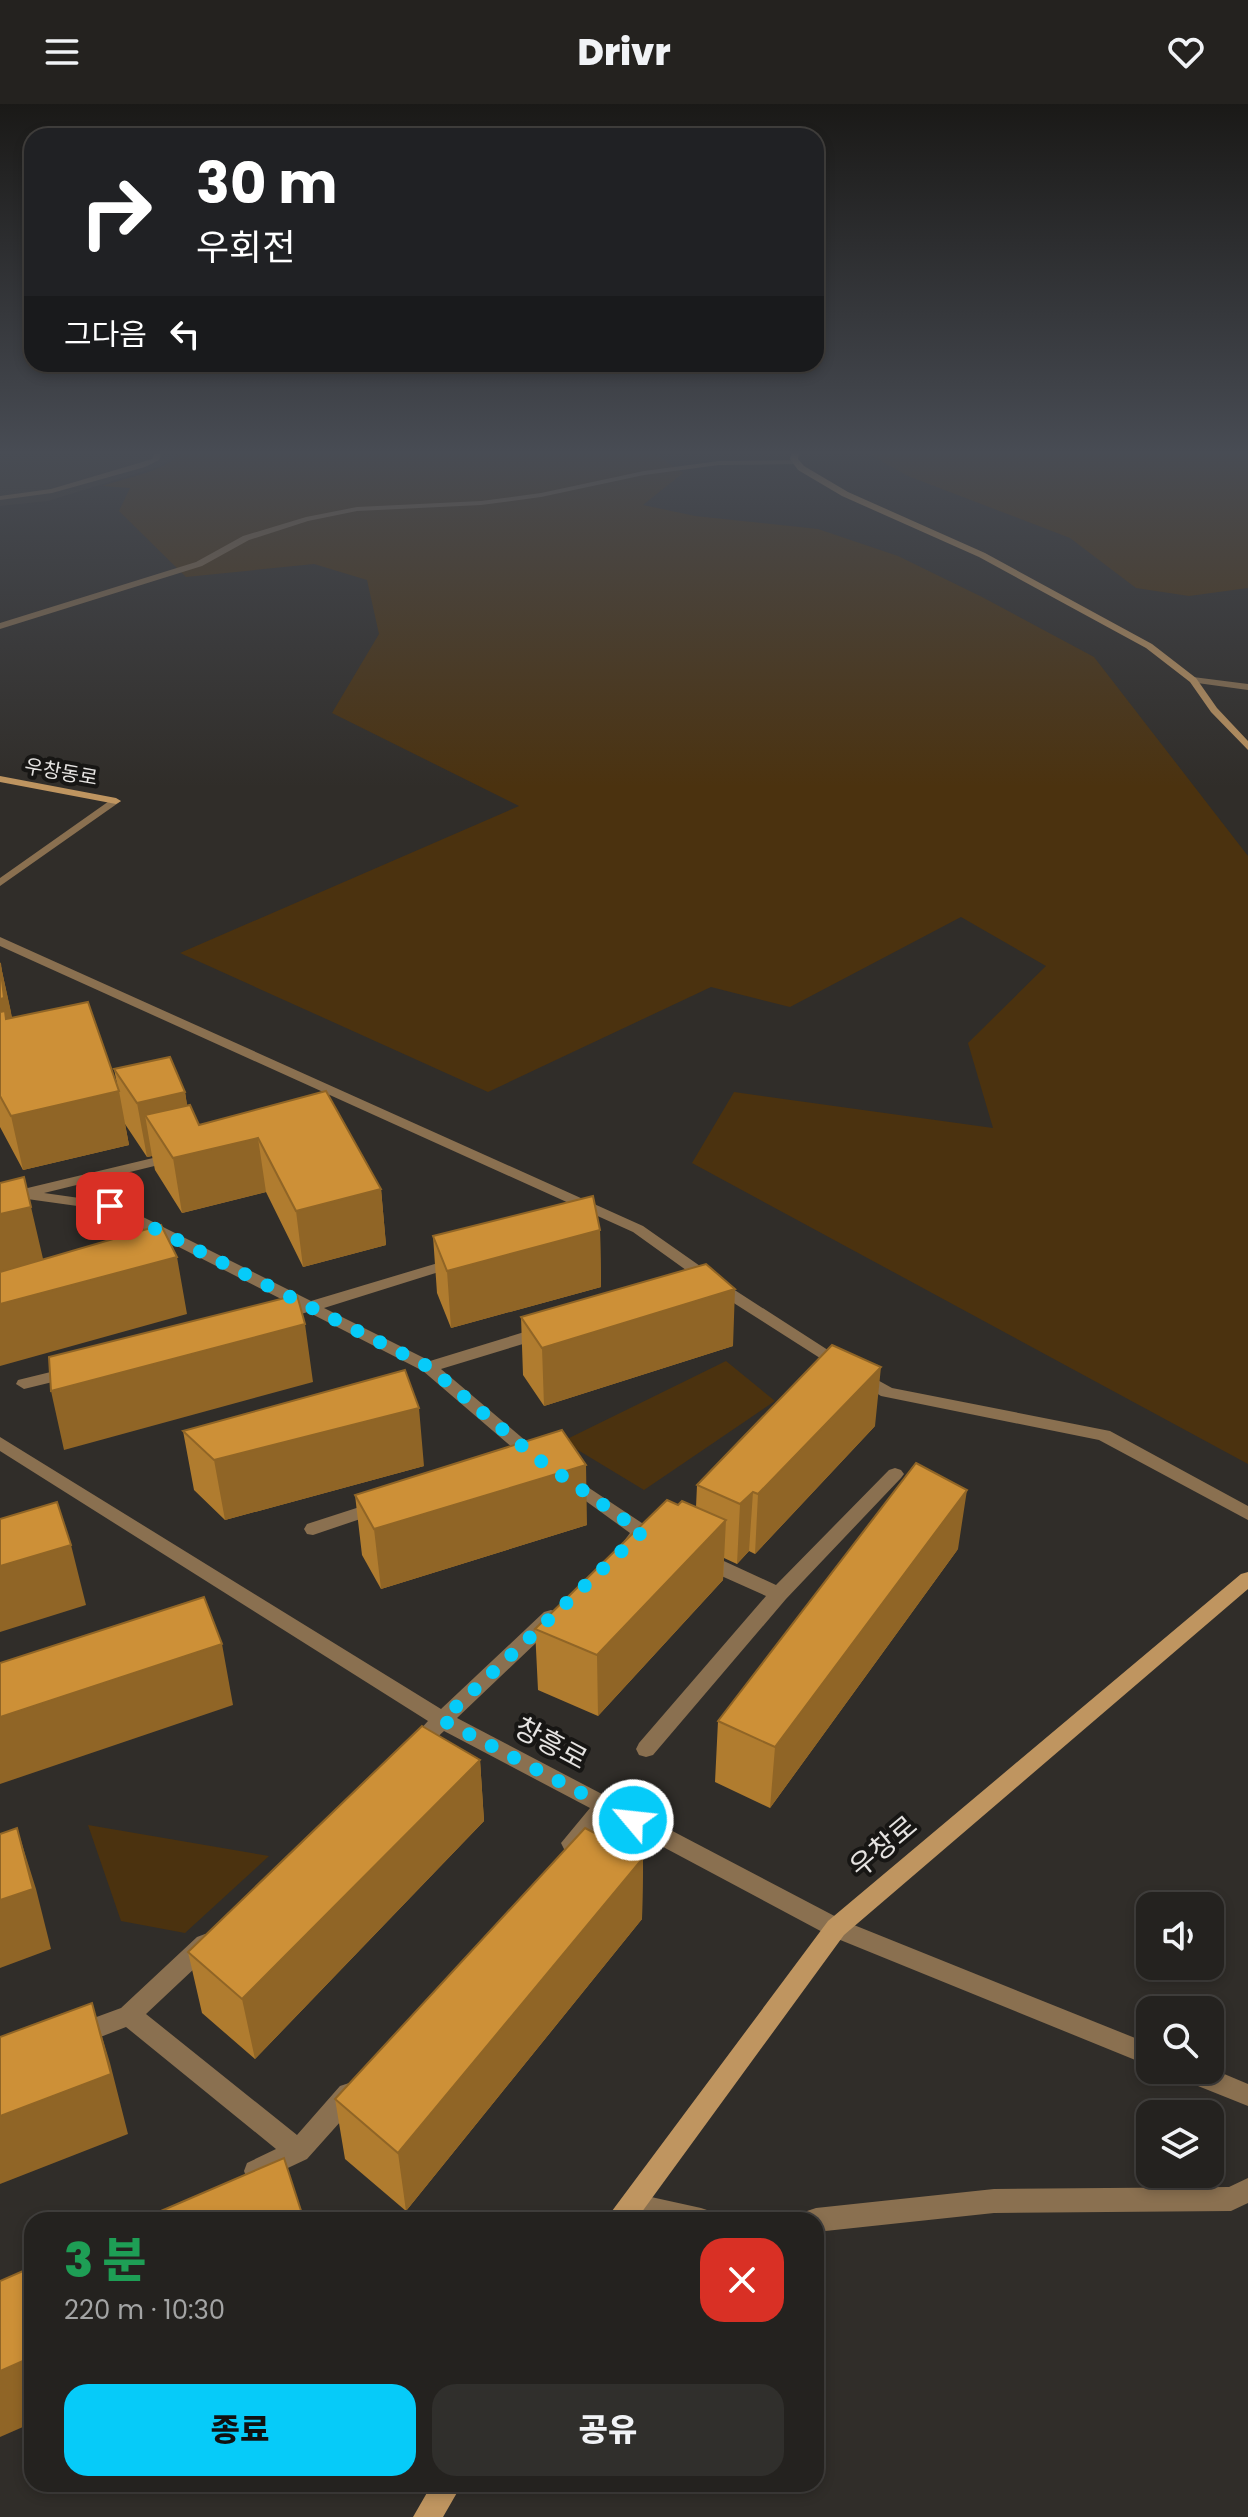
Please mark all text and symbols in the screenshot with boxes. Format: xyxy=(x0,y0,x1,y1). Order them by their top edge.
text: Drivr xyxy=(577,27,671,78)
icon: menu xyxy=(40,30,84,74)
icon: heart xyxy=(1164,30,1208,74)
text: 30 m xyxy=(196,144,338,223)
icon: right xyxy=(64,160,168,264)
text: 우회전 xyxy=(196,222,295,273)
icon: left xyxy=(163,312,207,356)
text: 그다음 xyxy=(64,313,147,356)
street label: 우창동로 xyxy=(22,752,100,792)
pin xyxy=(76,1172,144,1240)
icon: arrive xyxy=(88,1184,132,1228)
street label: 창흥로 xyxy=(507,1708,594,1779)
position arrow xyxy=(591,1778,675,1862)
street label: 우창로 xyxy=(841,1807,925,1886)
map controls xyxy=(1136,1892,1224,2188)
button: sound xyxy=(1136,1892,1224,1980)
button: search xyxy=(1136,1996,1224,2084)
button: layers xyxy=(1136,2100,1224,2188)
text: 3 분 xyxy=(64,2227,147,2294)
button: close xyxy=(700,2238,784,2322)
text: 220 m · 10:30 xyxy=(64,2292,225,2328)
button: 종료 xyxy=(64,2384,416,2476)
button: 공유 xyxy=(432,2384,784,2476)

